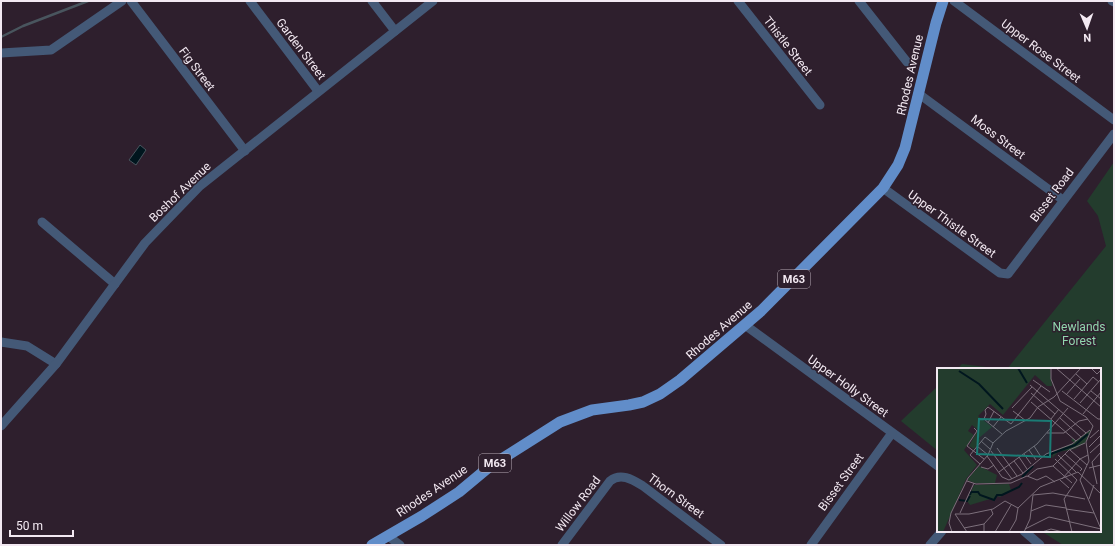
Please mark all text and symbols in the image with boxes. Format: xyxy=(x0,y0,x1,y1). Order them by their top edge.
north arrow xyxy=(1067,8,1107,48)
street label: Thistle Street xyxy=(761,14,815,78)
street label: Garden Street xyxy=(273,16,329,82)
street label: Upper Rose Street xyxy=(998,16,1084,86)
text: N xyxy=(1083,31,1091,44)
street label: Rhodes Avenue xyxy=(894,33,926,117)
street label: Fig Street xyxy=(176,44,218,94)
street label: Moss Street xyxy=(968,112,1028,162)
street label: Boshof Avenue xyxy=(146,159,214,225)
street label: Bisset Road xyxy=(1027,165,1077,225)
street label: Upper Thistle Street xyxy=(905,187,999,261)
road number: M63 xyxy=(778,270,810,288)
street label: Rhodes Avenue xyxy=(683,298,755,362)
park label: Newlands Forest xyxy=(1053,320,1105,348)
street label: Upper Holly Street xyxy=(805,352,891,420)
inset map xyxy=(937,368,1101,532)
street label: Bisset Street xyxy=(815,450,867,514)
road number: M63 xyxy=(479,454,511,472)
street label: Rhodes Avenue xyxy=(394,462,470,520)
street label: Thorn Street xyxy=(645,471,707,521)
street label: Willow Road xyxy=(553,474,603,534)
scale bar xyxy=(10,512,73,538)
text: 50 m xyxy=(16,519,43,533)

